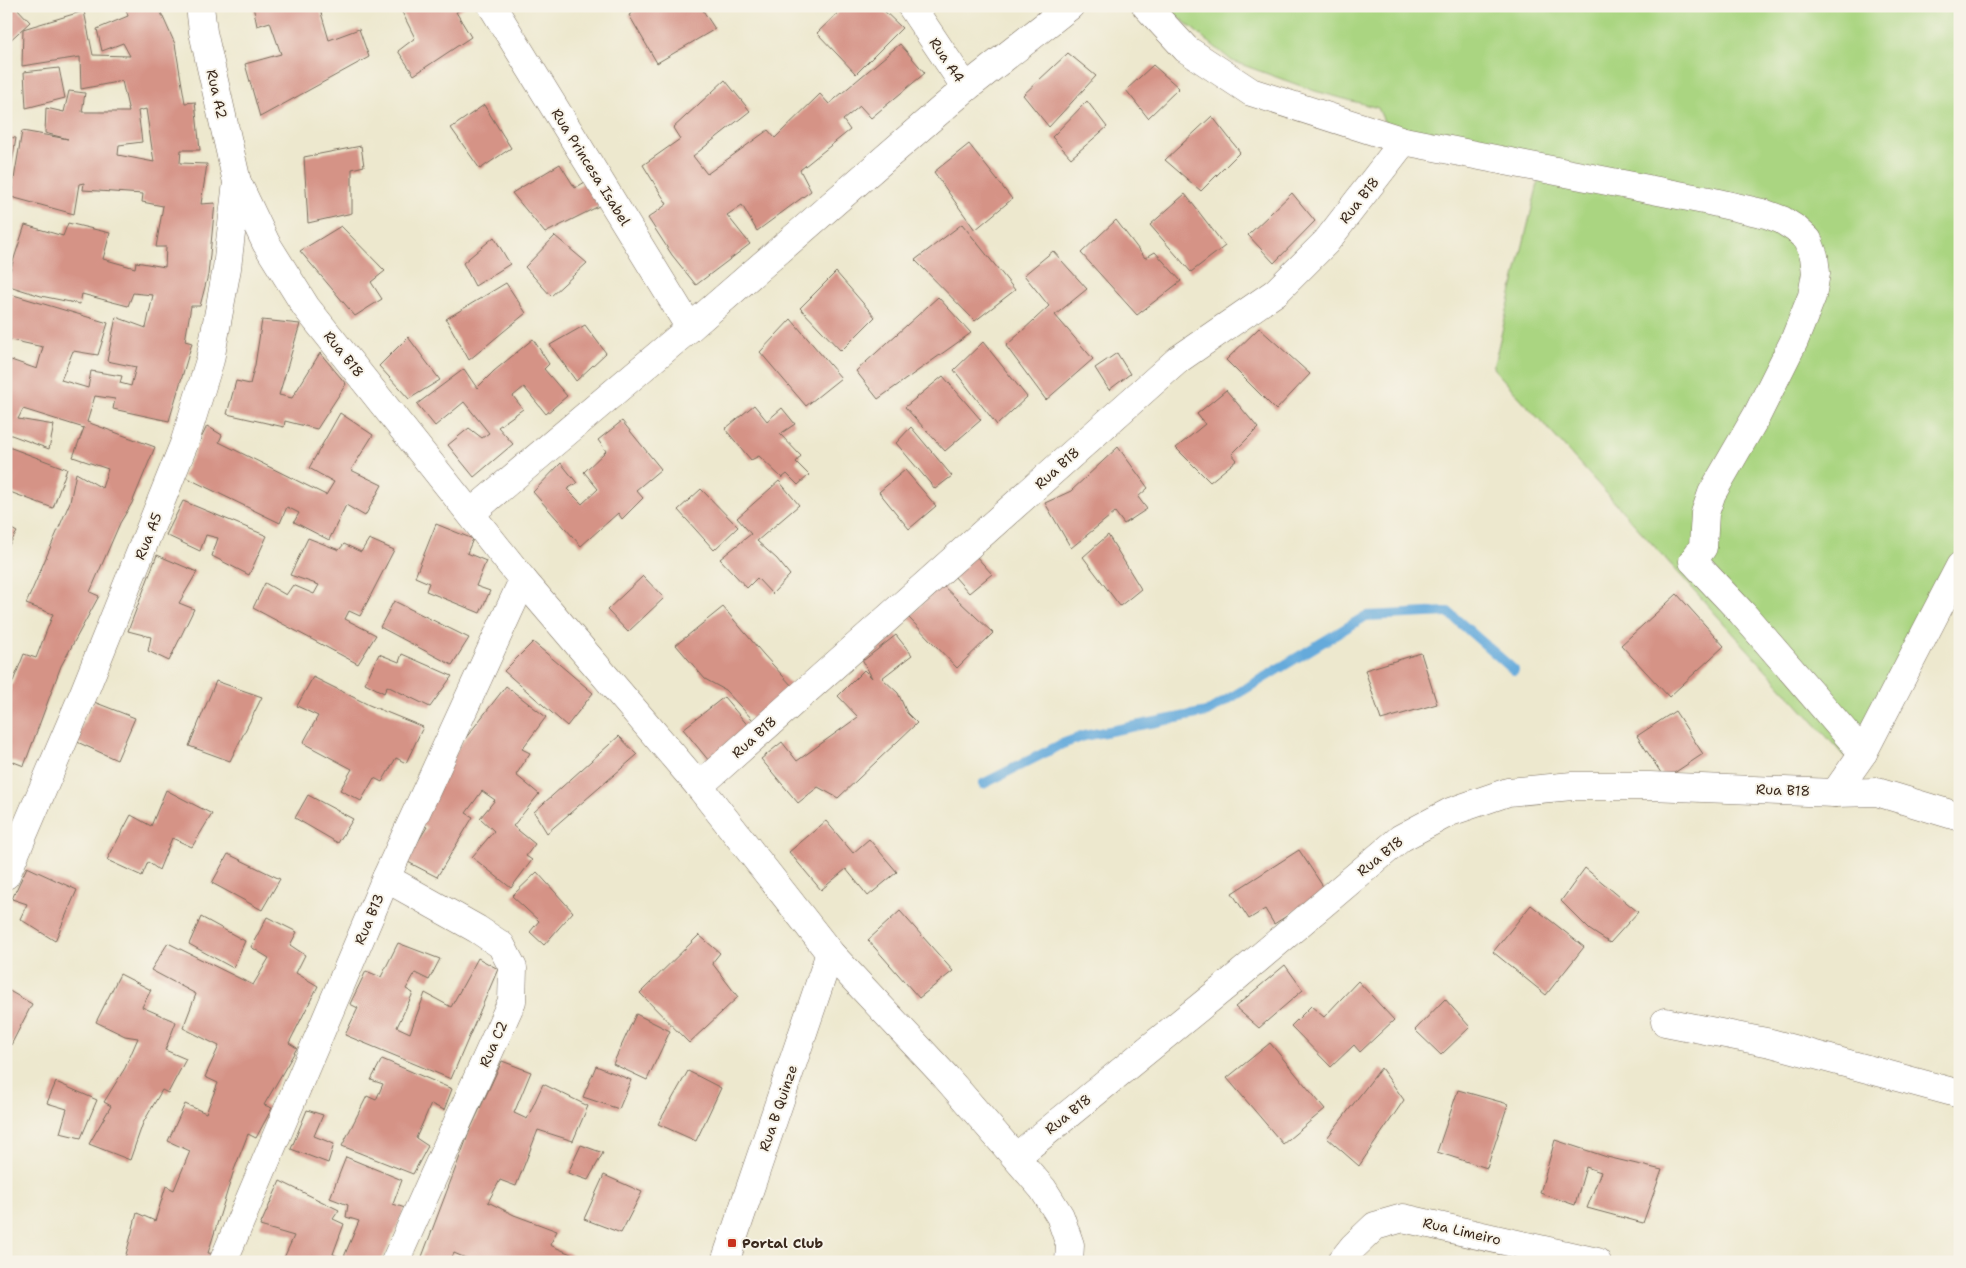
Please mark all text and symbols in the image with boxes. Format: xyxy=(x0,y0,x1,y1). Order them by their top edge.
street label: Rua A4 xyxy=(925,34,969,86)
street label: Rua A2 xyxy=(203,68,231,120)
street label: Rua Princesa Isabel xyxy=(548,105,635,230)
street label: Rua B18 xyxy=(1335,173,1383,227)
street label: Rua B18 xyxy=(320,327,368,381)
street label: Rua B18 xyxy=(1031,443,1083,493)
street label: Rua A5 xyxy=(130,510,166,562)
street label: Rua B18 xyxy=(728,712,780,762)
street label: Rua B18 xyxy=(1756,780,1810,800)
street label: Rua B18 xyxy=(1353,832,1407,880)
street label: Rua B13 xyxy=(350,891,388,947)
street label: Rua C2 xyxy=(475,1018,511,1070)
street label: Rua B Quinze xyxy=(755,1062,801,1153)
street label: Rua B18 xyxy=(1041,1090,1095,1138)
street label: Rua Limeiro xyxy=(1421,1213,1503,1249)
place label: Portal Club xyxy=(742,1234,824,1252)
marker: Portal Club xyxy=(726,1237,738,1249)

